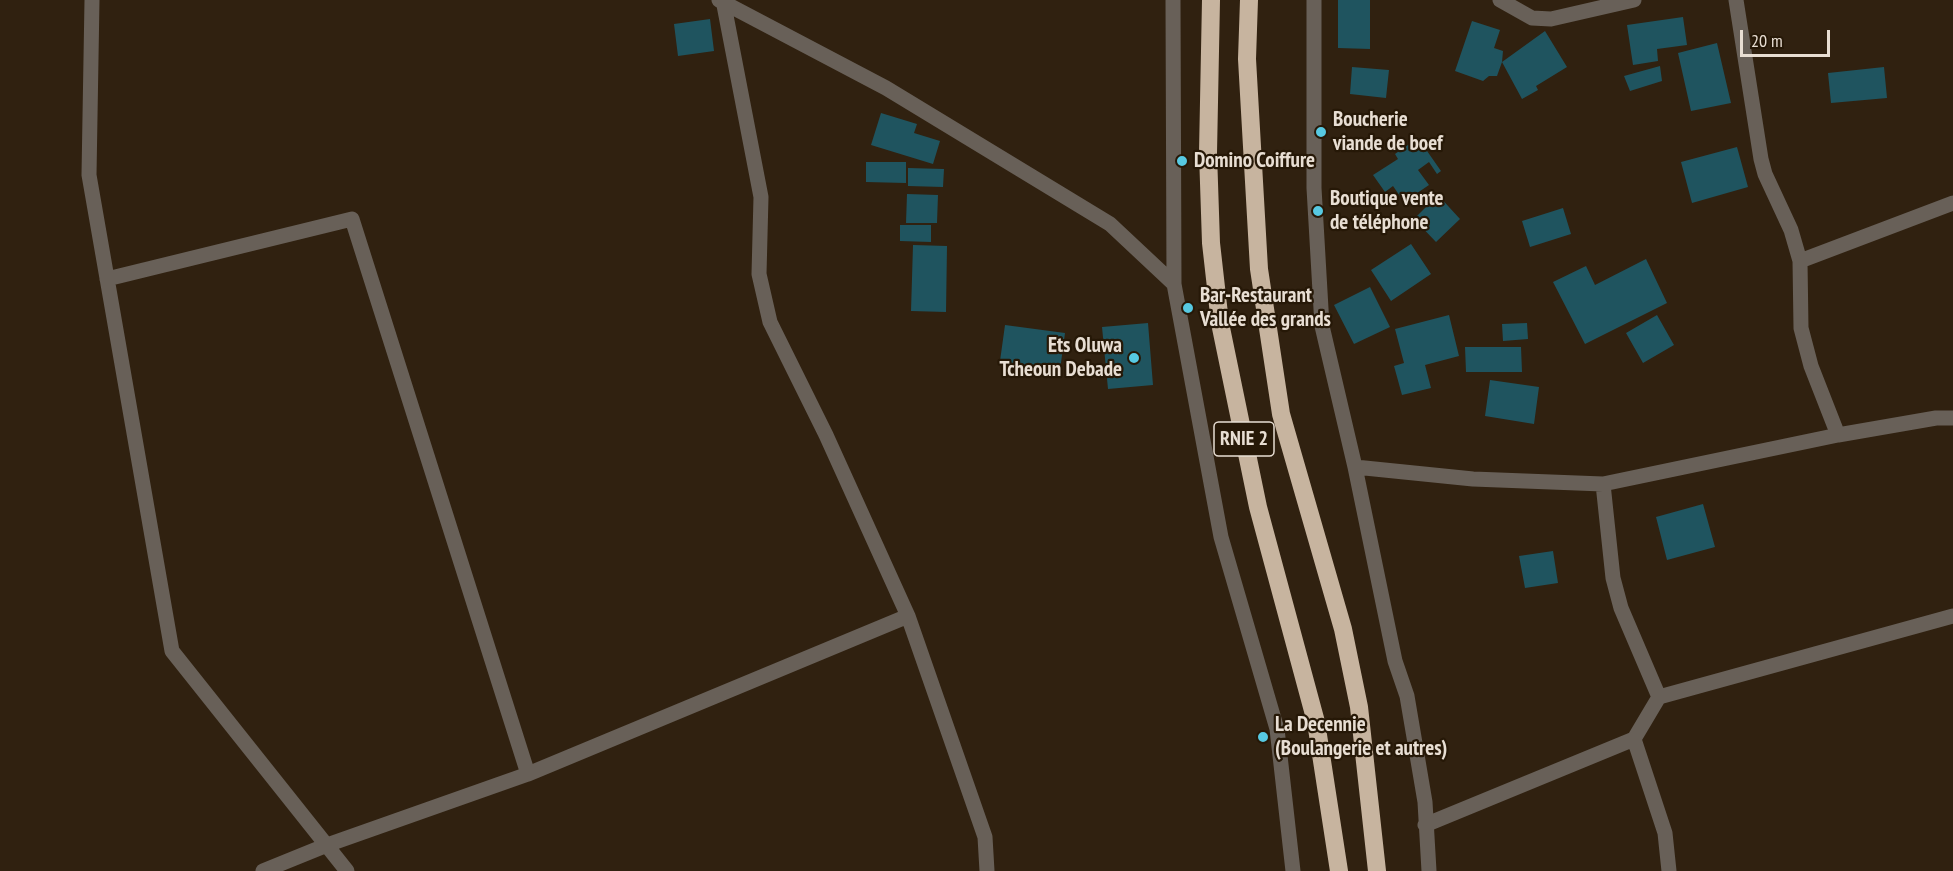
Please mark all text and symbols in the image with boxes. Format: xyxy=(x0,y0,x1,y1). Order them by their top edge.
scale bar xyxy=(1743,18,1833,56)
text: 20 m xyxy=(1751,29,1783,52)
place label: Boucherie viande de boef xyxy=(1333,107,1443,157)
marker: Boucherie viande de boef xyxy=(1314,125,1328,139)
place label: Domino Coiffure xyxy=(1194,148,1315,174)
marker: Domino Coiffure xyxy=(1175,154,1189,168)
place label: Boutique vente de téléphone xyxy=(1330,186,1444,236)
marker: Boutique vente de téléphone xyxy=(1311,204,1325,218)
place label: Bar-Restaurant Vallée des grands xyxy=(1200,283,1331,333)
marker: Bar-Restaurant Vallée des grands xyxy=(1181,301,1195,315)
place label: Ets Oluwa Tcheoun Debade xyxy=(1000,333,1122,383)
marker: Ets Oluwa Tcheoun Debade xyxy=(1127,351,1141,365)
road number: RNIE 2 xyxy=(1214,422,1274,456)
place label: La Decennie (Boulangerie et autres) xyxy=(1275,712,1447,762)
marker: La Decennie (Boulangerie et autres) xyxy=(1256,730,1270,744)

